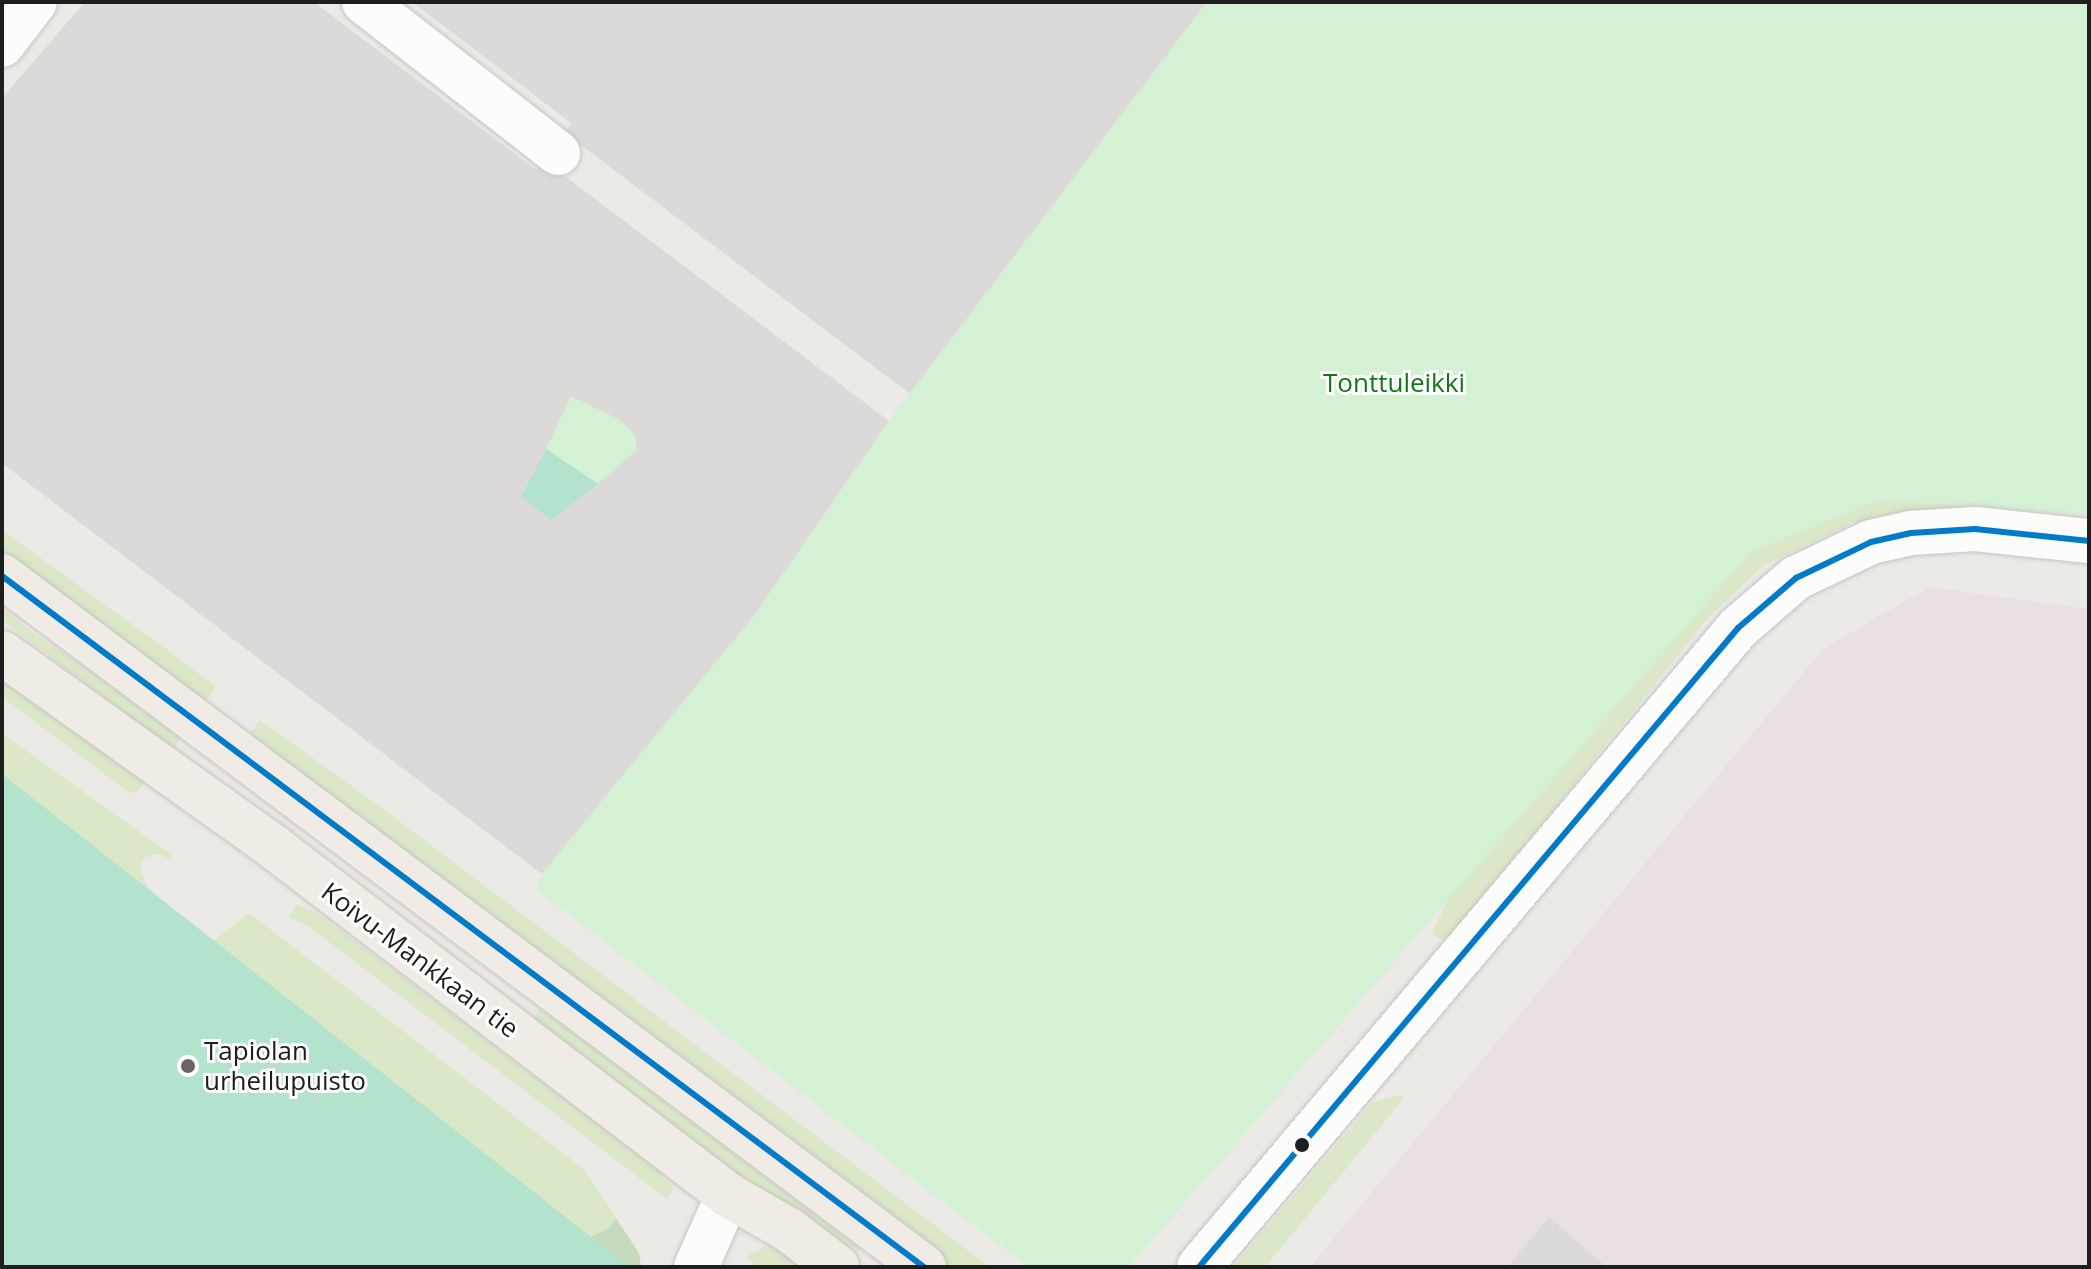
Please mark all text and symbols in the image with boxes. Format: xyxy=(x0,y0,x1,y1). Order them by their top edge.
park label: Tonttuleikki xyxy=(1323,367,1465,399)
street label: Koivu-Mankkaan tie xyxy=(315,876,525,1044)
place label: Tapiolan urheilupuisto xyxy=(204,1035,366,1096)
marker: Tapiolan urheilupuisto xyxy=(179,1057,197,1075)
unlabelled marker xyxy=(1294,1137,1310,1153)

